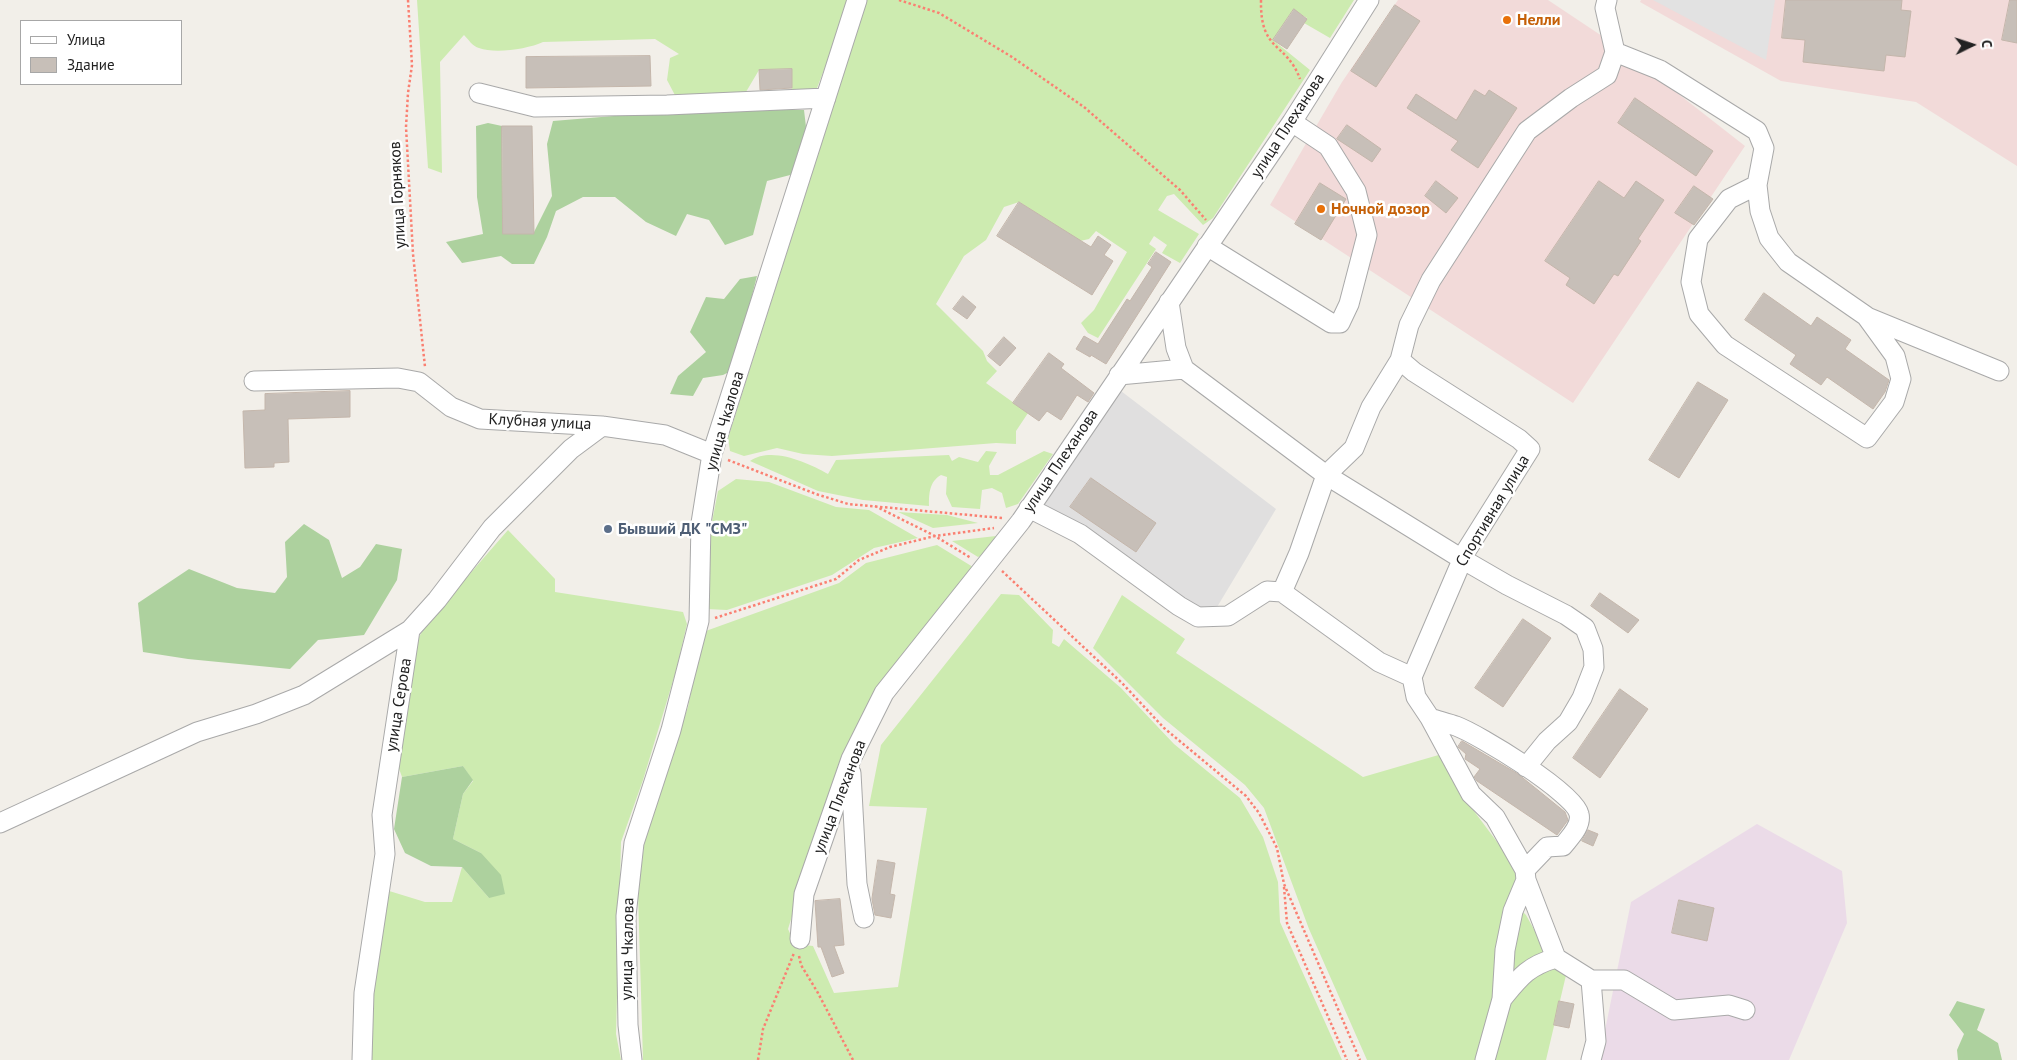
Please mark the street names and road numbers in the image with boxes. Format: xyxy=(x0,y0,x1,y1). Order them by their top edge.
street label: улица Плеханова xyxy=(1247,70,1329,182)
street label: улица Горняков xyxy=(386,141,410,249)
street label: улица Чкалова xyxy=(702,369,748,473)
street label: улица Плеханова xyxy=(1019,406,1103,516)
street label: Клубная улица xyxy=(488,410,592,434)
street label: Спортивная улица xyxy=(1452,452,1534,570)
street label: улица Серова xyxy=(382,657,416,753)
street label: улица Плеханова xyxy=(809,737,871,857)
street label: улица Чкалова xyxy=(618,897,638,1001)

